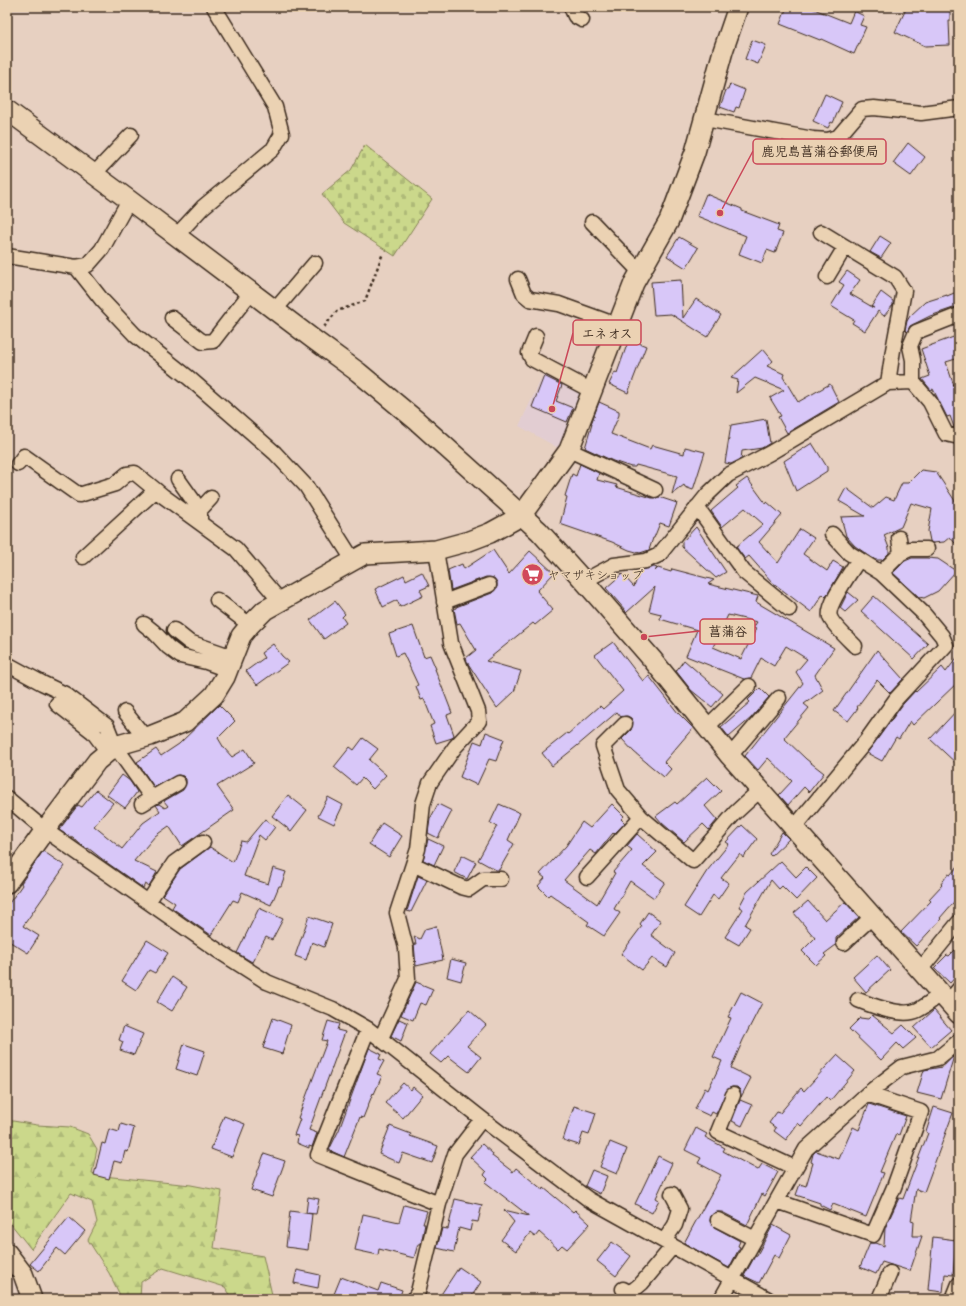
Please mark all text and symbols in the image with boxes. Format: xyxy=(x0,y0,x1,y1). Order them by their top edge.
callout: 鹿児島菖蒲谷郵便局 xyxy=(753,139,886,164)
text: 鹿児島菖蒲谷郵便局 xyxy=(761,144,879,159)
callout: エネオス xyxy=(573,320,641,345)
text: エネオス xyxy=(581,326,633,341)
supermarket icon: ヤマザキショップ xyxy=(520,562,546,588)
place label: ヤマザキショップ xyxy=(548,568,644,582)
callout: 菖蒲谷 xyxy=(700,619,755,644)
text: 菖蒲谷 xyxy=(708,624,748,639)

